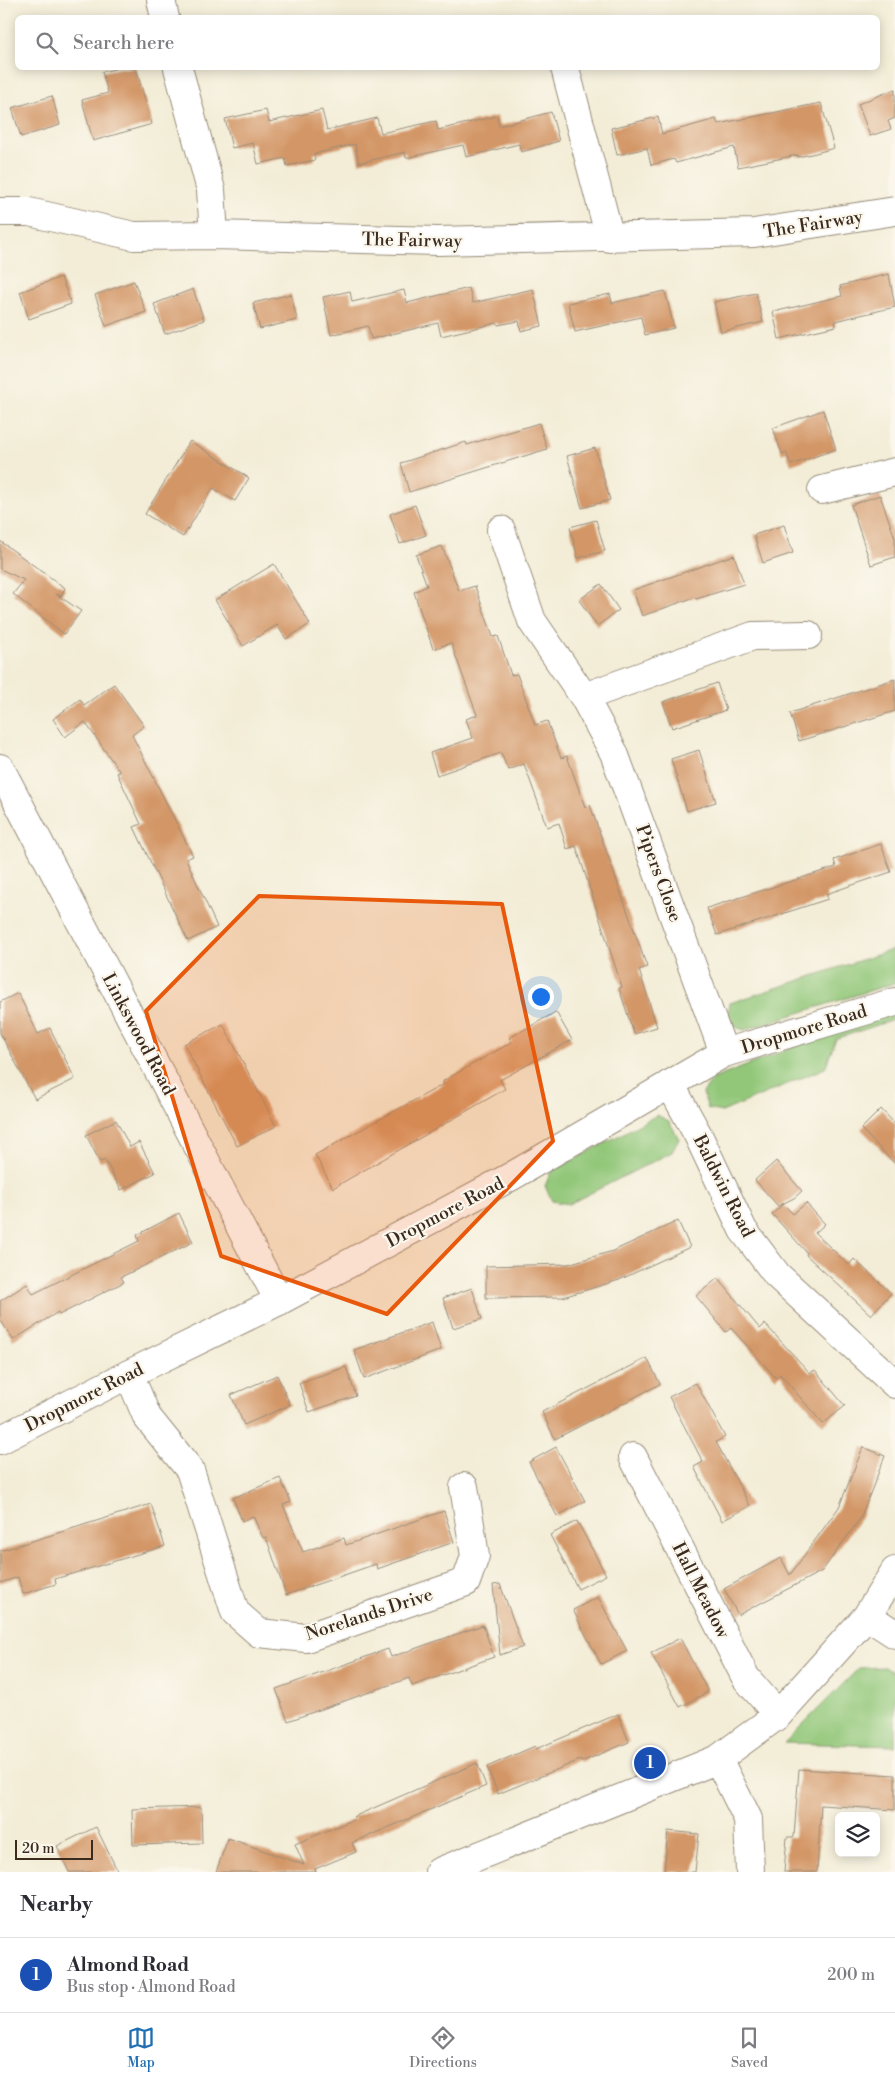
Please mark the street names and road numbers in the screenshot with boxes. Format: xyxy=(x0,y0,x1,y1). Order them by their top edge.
street label: The Fairway xyxy=(762,205,865,244)
street label: The Fairway xyxy=(362,228,463,253)
street label: Pipers Close xyxy=(630,821,687,925)
street label: Linkswood Road xyxy=(97,969,181,1100)
street label: Dropmore Road xyxy=(739,999,870,1059)
street label: Baldwin Road xyxy=(687,1130,760,1242)
street label: Dropmore Road xyxy=(382,1171,509,1253)
street label: Dropmore Road xyxy=(21,1357,148,1437)
street label: Hall Meadow xyxy=(667,1538,735,1643)
street label: Norelands Drive xyxy=(302,1583,436,1646)

